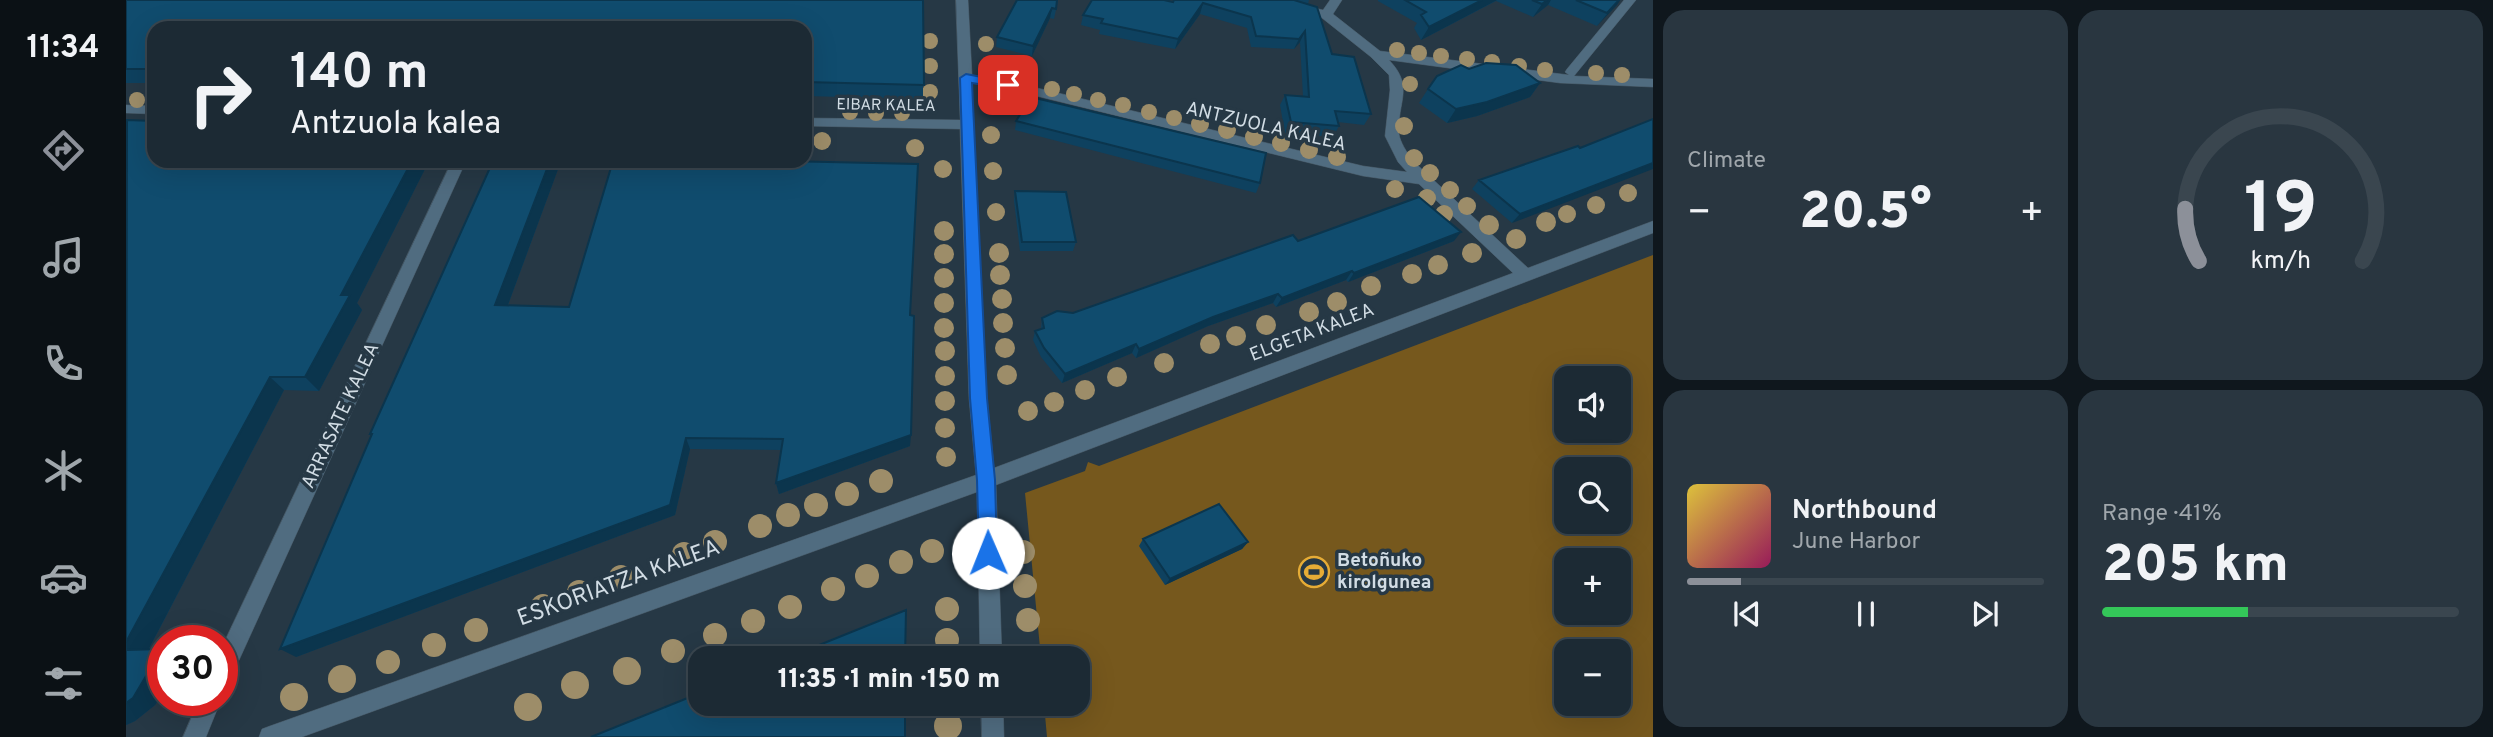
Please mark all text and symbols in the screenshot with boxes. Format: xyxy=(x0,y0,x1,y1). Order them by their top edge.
text: 11:34 xyxy=(26,29,100,69)
text: 140 m xyxy=(290,44,429,106)
icon: right xyxy=(175,49,266,140)
pin xyxy=(978,55,1038,115)
icon: arrive xyxy=(989,66,1027,104)
street label: EIBAR KALEA xyxy=(836,95,936,117)
street label: ANTZUOLA KALEA xyxy=(1184,97,1348,157)
text: Antzuola kalea xyxy=(290,105,501,145)
icon: directions xyxy=(39,126,88,175)
text: Climate xyxy=(1687,147,1766,176)
text: 19 xyxy=(2244,167,2317,259)
text: 20.5° xyxy=(1799,181,1932,247)
text: − xyxy=(1687,190,1712,239)
text: + xyxy=(2019,190,2044,239)
icon: music xyxy=(39,233,88,282)
text: km/h xyxy=(2250,246,2311,278)
street label: ELGETA KALEA xyxy=(1246,298,1378,368)
icon: phone xyxy=(39,339,88,388)
street label: ARRASATE KALEA xyxy=(297,339,385,493)
map controls xyxy=(1554,366,1631,716)
button: sound xyxy=(1554,366,1631,443)
icon: climate xyxy=(39,446,88,495)
button: search xyxy=(1554,457,1631,534)
text: Northbound xyxy=(1792,495,1937,528)
text: Range · 41% xyxy=(2102,500,2222,529)
position arrow xyxy=(951,516,1025,590)
text: June Harbor xyxy=(1792,528,1920,557)
street label: ESKORIATZA KALEA xyxy=(514,534,724,634)
text: 205 km xyxy=(2102,534,2289,600)
button: + xyxy=(1554,548,1631,625)
place label: Betoñuko kirolgunea xyxy=(1337,549,1431,595)
icon: car xyxy=(39,553,88,602)
sports icon: Betoñuko kirolgunea xyxy=(1297,555,1331,589)
icon: previous xyxy=(1728,595,1766,633)
icon: pause xyxy=(1847,595,1885,633)
icon: next xyxy=(1966,595,2004,633)
speed limit sign: 30 xyxy=(147,625,238,716)
button: − xyxy=(1554,639,1631,716)
icon: filters xyxy=(39,659,88,708)
text: 11:35 · 1 min · 150 m xyxy=(778,664,1000,697)

